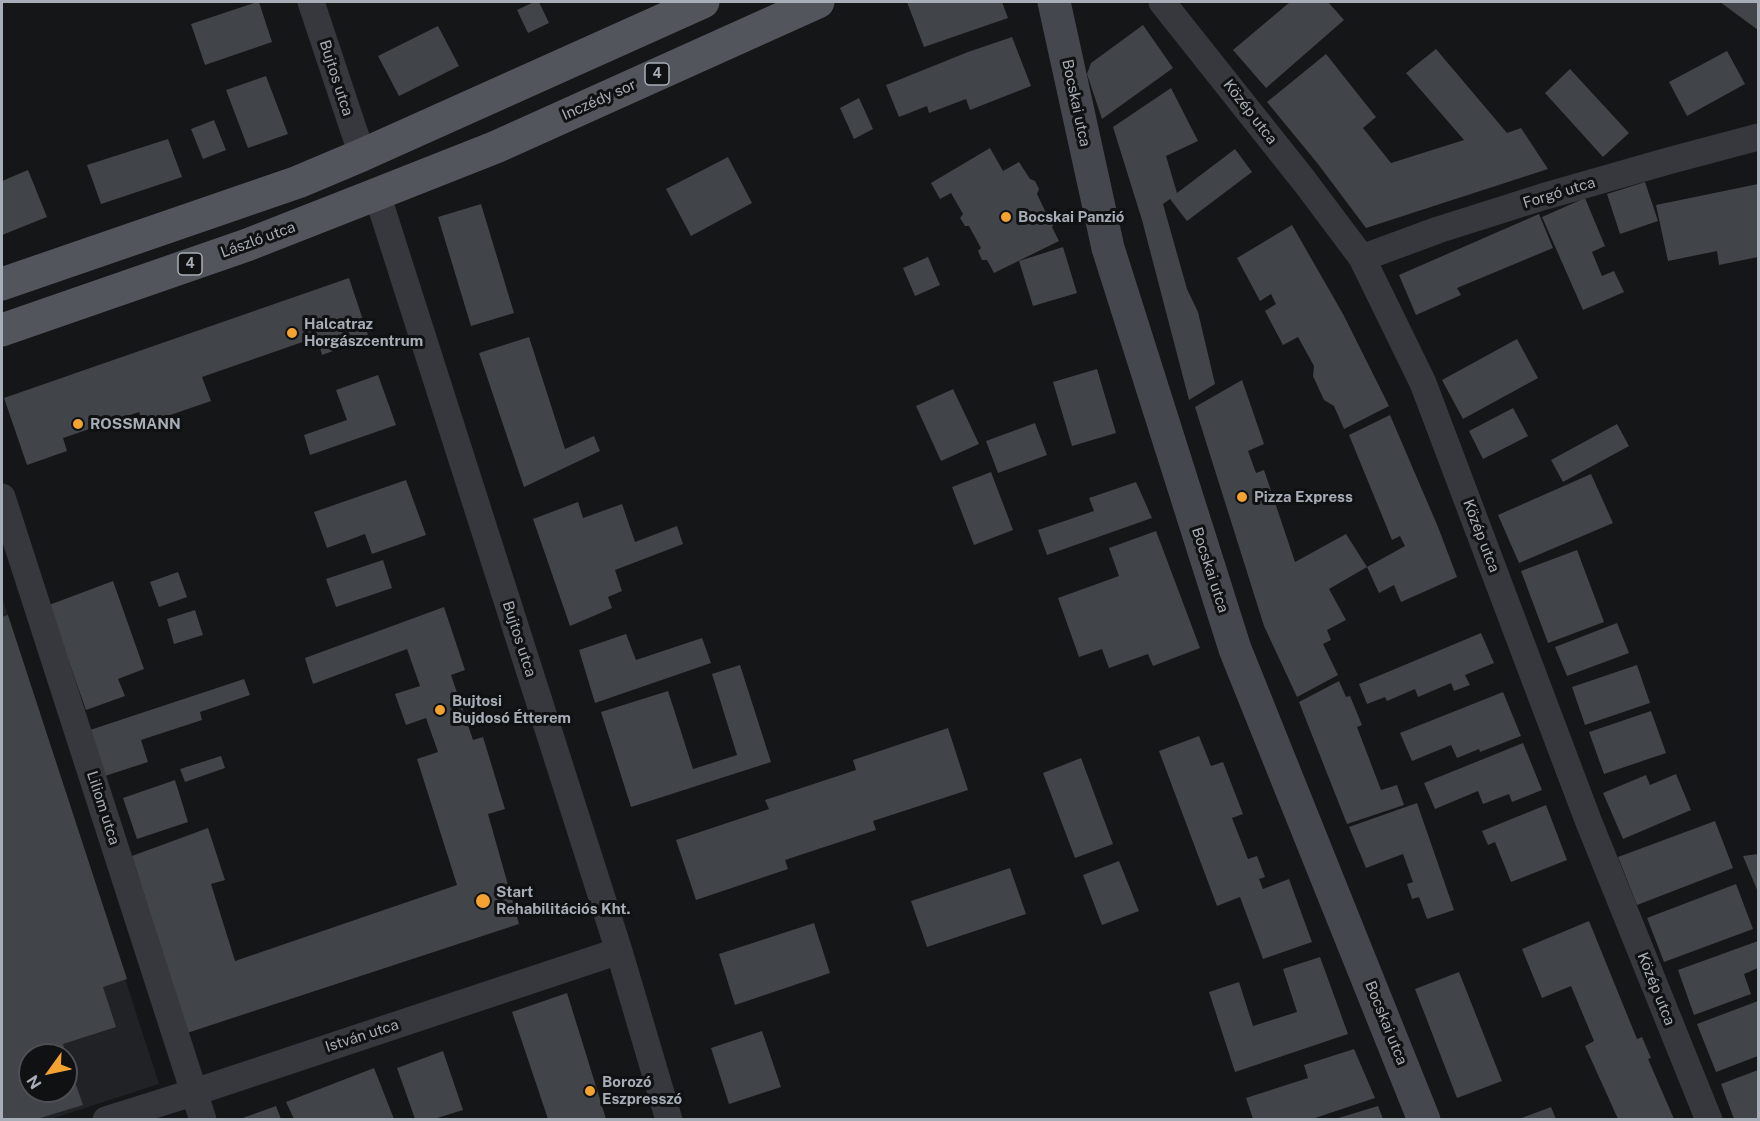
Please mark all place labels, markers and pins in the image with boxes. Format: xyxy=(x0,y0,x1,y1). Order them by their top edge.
place label: Bocskai Panzió xyxy=(1018,208,1124,226)
marker: Bocskai Panzió xyxy=(999,210,1013,224)
place label: Halcatraz Horgászcentrum xyxy=(304,315,423,350)
marker: Halcatraz Horgászcentrum xyxy=(285,326,299,340)
place label: ROSSMANN xyxy=(90,415,181,433)
marker: ROSSMANN xyxy=(71,417,85,431)
place label: Pizza Express xyxy=(1254,488,1353,506)
marker: Pizza Express xyxy=(1235,490,1249,504)
place label: Bujtosi Bujdosó Étterem xyxy=(452,692,571,727)
marker: Bujtosi Bujdosó Étterem xyxy=(433,703,447,717)
place label: Start Rehabilitációs Kht. xyxy=(496,883,631,918)
marker: Start Rehabilitációs Kht. xyxy=(474,892,492,910)
place label: Borozó Eszpresszó xyxy=(602,1073,682,1108)
marker: Borozó Eszpresszó xyxy=(583,1084,597,1098)

